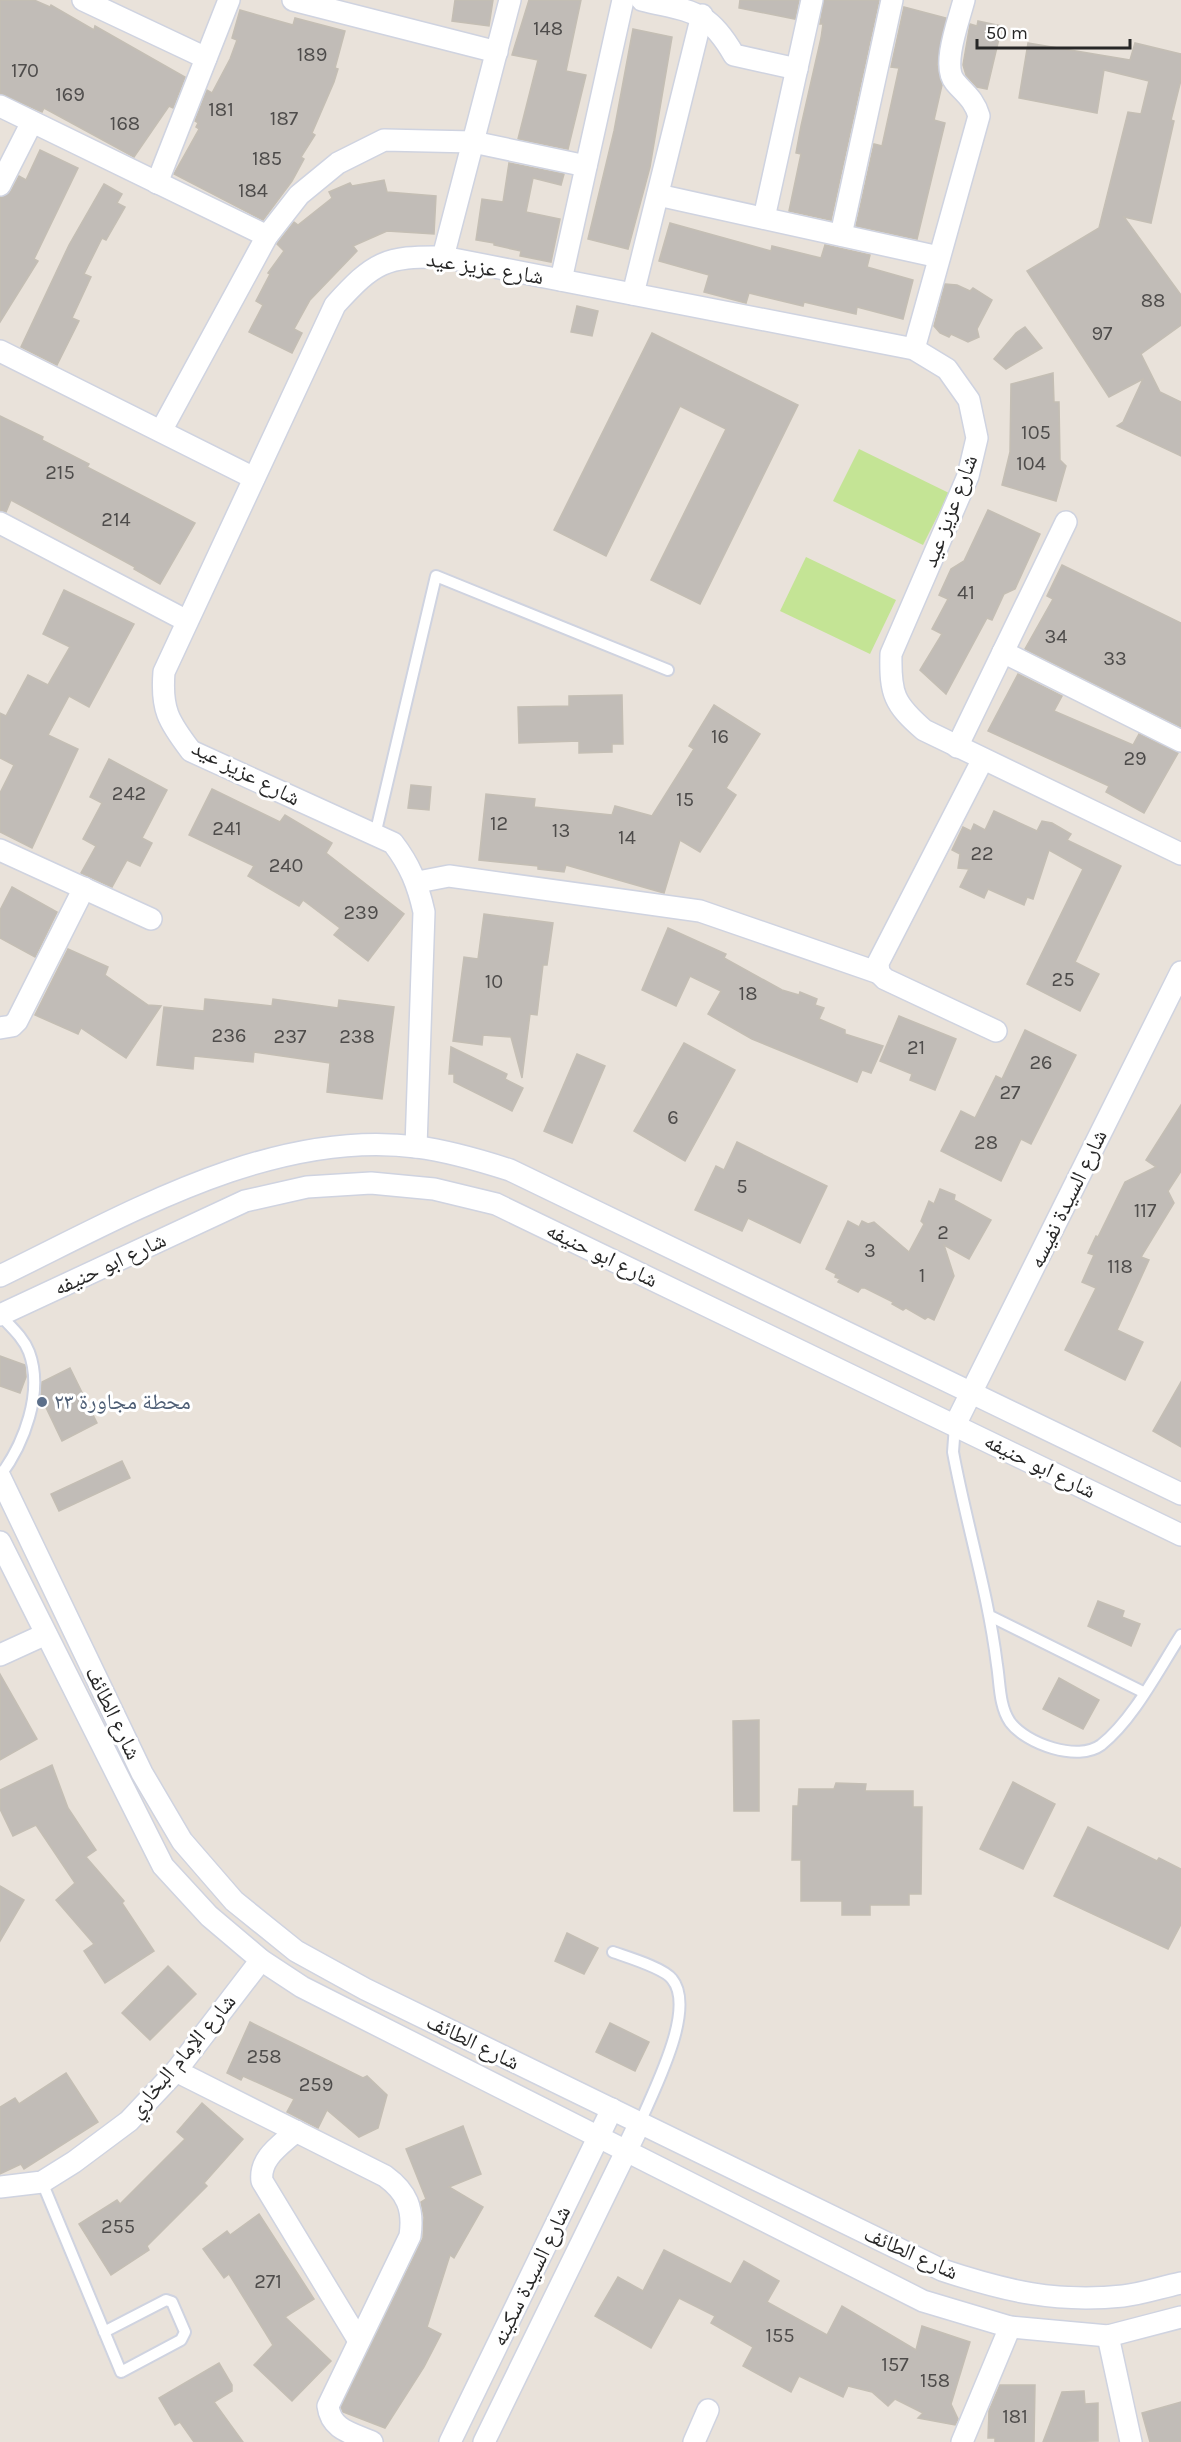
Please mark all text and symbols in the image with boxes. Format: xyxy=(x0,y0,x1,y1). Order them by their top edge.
scale bar xyxy=(977,12,1130,50)
house number: 148 xyxy=(533,17,563,40)
text: 50 m xyxy=(986,22,1028,44)
house number: 189 xyxy=(297,43,327,66)
house number: 170 xyxy=(11,59,39,82)
house number: 169 xyxy=(55,83,85,106)
house number: 181 xyxy=(208,98,234,121)
house number: 187 xyxy=(270,107,299,130)
house number: 168 xyxy=(110,112,140,135)
house number: 185 xyxy=(252,147,282,170)
house number: 184 xyxy=(238,179,268,202)
street label: شارع عزيز عيد xyxy=(425,246,545,290)
house number: 88 xyxy=(1141,289,1165,312)
house number: 97 xyxy=(1092,322,1113,345)
house number: 105 xyxy=(1021,421,1051,444)
street label: شارع عزيز عيد xyxy=(917,451,983,571)
house number: 104 xyxy=(1016,452,1046,475)
house number: 215 xyxy=(45,461,75,484)
house number: 214 xyxy=(101,508,131,531)
house number: 41 xyxy=(957,581,975,604)
house number: 34 xyxy=(1045,625,1067,648)
house number: 33 xyxy=(1103,647,1127,670)
house number: 16 xyxy=(711,725,729,748)
street label: شارع عزيز عيد xyxy=(187,735,305,811)
house number: 29 xyxy=(1123,747,1147,770)
house number: 242 xyxy=(112,782,146,805)
house number: 15 xyxy=(676,788,694,811)
house number: 12 xyxy=(490,812,508,835)
house number: 241 xyxy=(212,817,242,840)
house number: 13 xyxy=(552,819,570,842)
house number: 14 xyxy=(618,826,636,849)
house number: 22 xyxy=(970,842,994,865)
house number: 240 xyxy=(269,854,303,877)
house number: 239 xyxy=(344,901,379,924)
house number: 25 xyxy=(1052,968,1074,991)
house number: 10 xyxy=(485,970,503,993)
house number: 18 xyxy=(739,982,757,1005)
house number: 236 xyxy=(212,1024,246,1047)
house number: 237 xyxy=(274,1025,307,1048)
house number: 238 xyxy=(339,1025,375,1048)
house number: 21 xyxy=(907,1036,925,1059)
house number: 26 xyxy=(1029,1051,1053,1074)
house number: 27 xyxy=(1000,1081,1021,1104)
house number: 6 xyxy=(667,1106,679,1129)
street label: شارع السيدة نفيسه xyxy=(1023,1125,1113,1273)
house number: 28 xyxy=(974,1131,998,1154)
house number: 5 xyxy=(736,1175,748,1198)
house number: 117 xyxy=(1134,1199,1157,1222)
street label: شارع ابو حنيفه xyxy=(542,1217,662,1293)
house number: 2 xyxy=(937,1221,949,1244)
street label: شارع ابو حنيفه xyxy=(50,1227,170,1301)
house number: 3 xyxy=(864,1239,876,1262)
house number: 118 xyxy=(1107,1255,1133,1278)
house number: 1 xyxy=(919,1264,925,1287)
place label: محطة مجاورة ٢٣ xyxy=(54,1389,191,1415)
marker: محطة مجاورة ٢٣ xyxy=(35,1395,49,1409)
street label: شارع ابو حنيفه xyxy=(980,1428,1100,1504)
street label: شارع الطائف xyxy=(79,1662,147,1764)
street label: شارع الإمام البخاري xyxy=(123,1989,244,2126)
street label: شارع الطائف xyxy=(422,2008,524,2076)
house number: 258 xyxy=(246,2045,282,2068)
house number: 259 xyxy=(299,2073,333,2096)
street label: شارع السيدة سكينه xyxy=(486,2202,576,2350)
house number: 255 xyxy=(101,2215,135,2238)
street label: شارع الطائف xyxy=(860,2221,962,2285)
house number: 271 xyxy=(254,2270,282,2293)
house number: 155 xyxy=(765,2324,795,2347)
house number: 157 xyxy=(881,2353,909,2376)
house number: 158 xyxy=(920,2369,950,2392)
house number: 181 xyxy=(1002,2405,1028,2428)

